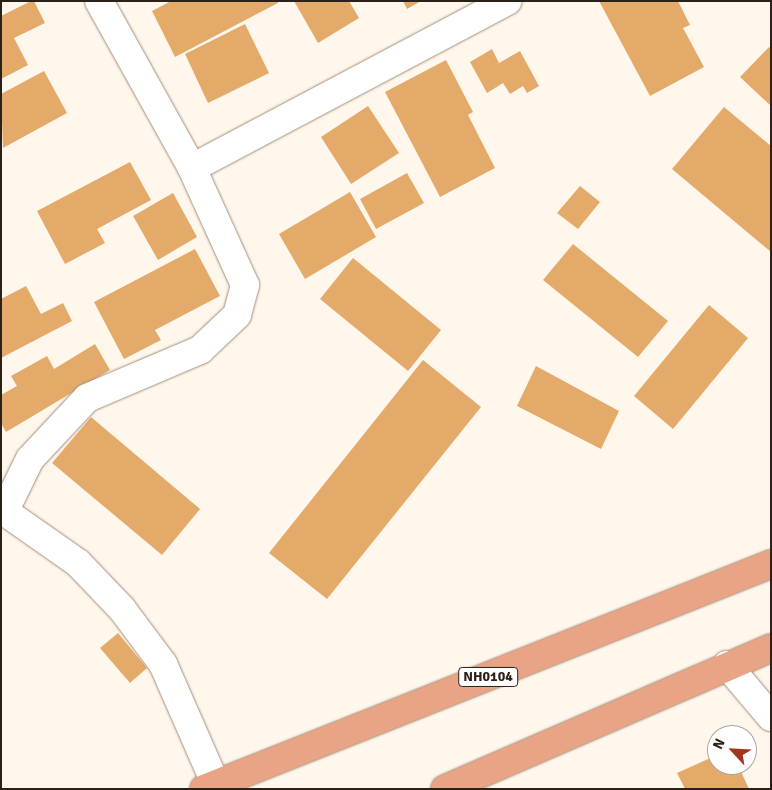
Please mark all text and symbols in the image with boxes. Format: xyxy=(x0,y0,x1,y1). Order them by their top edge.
road number: NH0104 xyxy=(458,666,518,689)
north arrow xyxy=(707,725,757,775)
text: N xyxy=(709,736,729,752)

